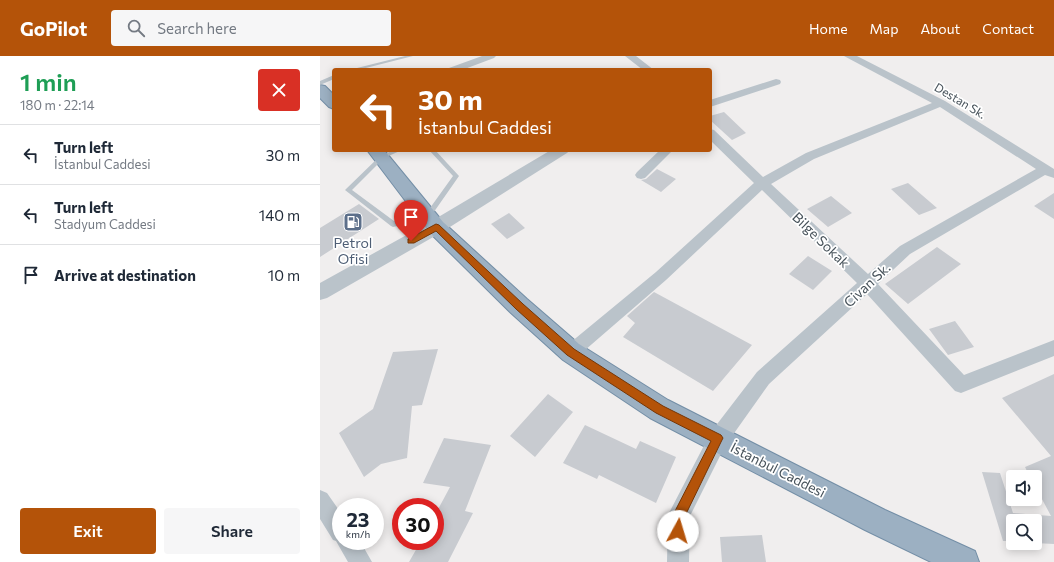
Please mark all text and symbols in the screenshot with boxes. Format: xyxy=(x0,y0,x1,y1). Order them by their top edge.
search box xyxy=(111,10,391,46)
text: GoPilot xyxy=(20,17,87,40)
icon: search xyxy=(125,17,147,39)
text: Search here xyxy=(157,19,237,37)
text: Home xyxy=(809,20,848,37)
text: Map xyxy=(870,20,898,37)
text: About xyxy=(920,20,960,37)
text: Contact xyxy=(982,20,1034,37)
text: 1 min xyxy=(20,67,77,96)
button: close xyxy=(258,69,300,111)
street label: Destan Sk. xyxy=(932,79,989,121)
text: 30 m xyxy=(418,82,483,116)
icon: left xyxy=(352,84,404,136)
text: 180 m · 22:14 xyxy=(20,97,95,113)
text: İstanbul Caddesi xyxy=(418,116,552,138)
text: Turn left xyxy=(54,138,113,156)
icon: left xyxy=(20,144,42,166)
text: 30 m xyxy=(266,146,300,164)
text: İstanbul Caddesi xyxy=(54,156,151,172)
text: Turn left xyxy=(54,198,113,216)
pin xyxy=(394,200,428,241)
icon: left xyxy=(20,204,42,226)
text: 140 m xyxy=(259,206,300,224)
icon: arrive xyxy=(400,206,422,228)
street label: Bilge Sokak xyxy=(789,208,854,271)
fuel station icon: Petrol Ofisi xyxy=(342,211,364,233)
text: Stadyum Caddesi xyxy=(54,216,156,232)
place label: Petrol Ofisi xyxy=(334,234,372,267)
street label: Civan Sk. xyxy=(840,259,893,310)
icon: arrive xyxy=(20,264,42,286)
text: Arrive at destination xyxy=(54,266,196,284)
text: 10 m xyxy=(268,266,300,284)
street label: İstanbul Caddesi xyxy=(728,438,828,501)
map controls xyxy=(1006,470,1042,550)
button: sound xyxy=(1006,470,1042,506)
speed limit sign: 30 xyxy=(392,498,444,550)
text: 23 xyxy=(346,507,370,531)
button: Exit xyxy=(20,508,156,554)
button: Share xyxy=(164,508,300,554)
position arrow xyxy=(657,510,699,552)
button: search xyxy=(1006,514,1042,550)
text: km/h xyxy=(346,528,370,540)

